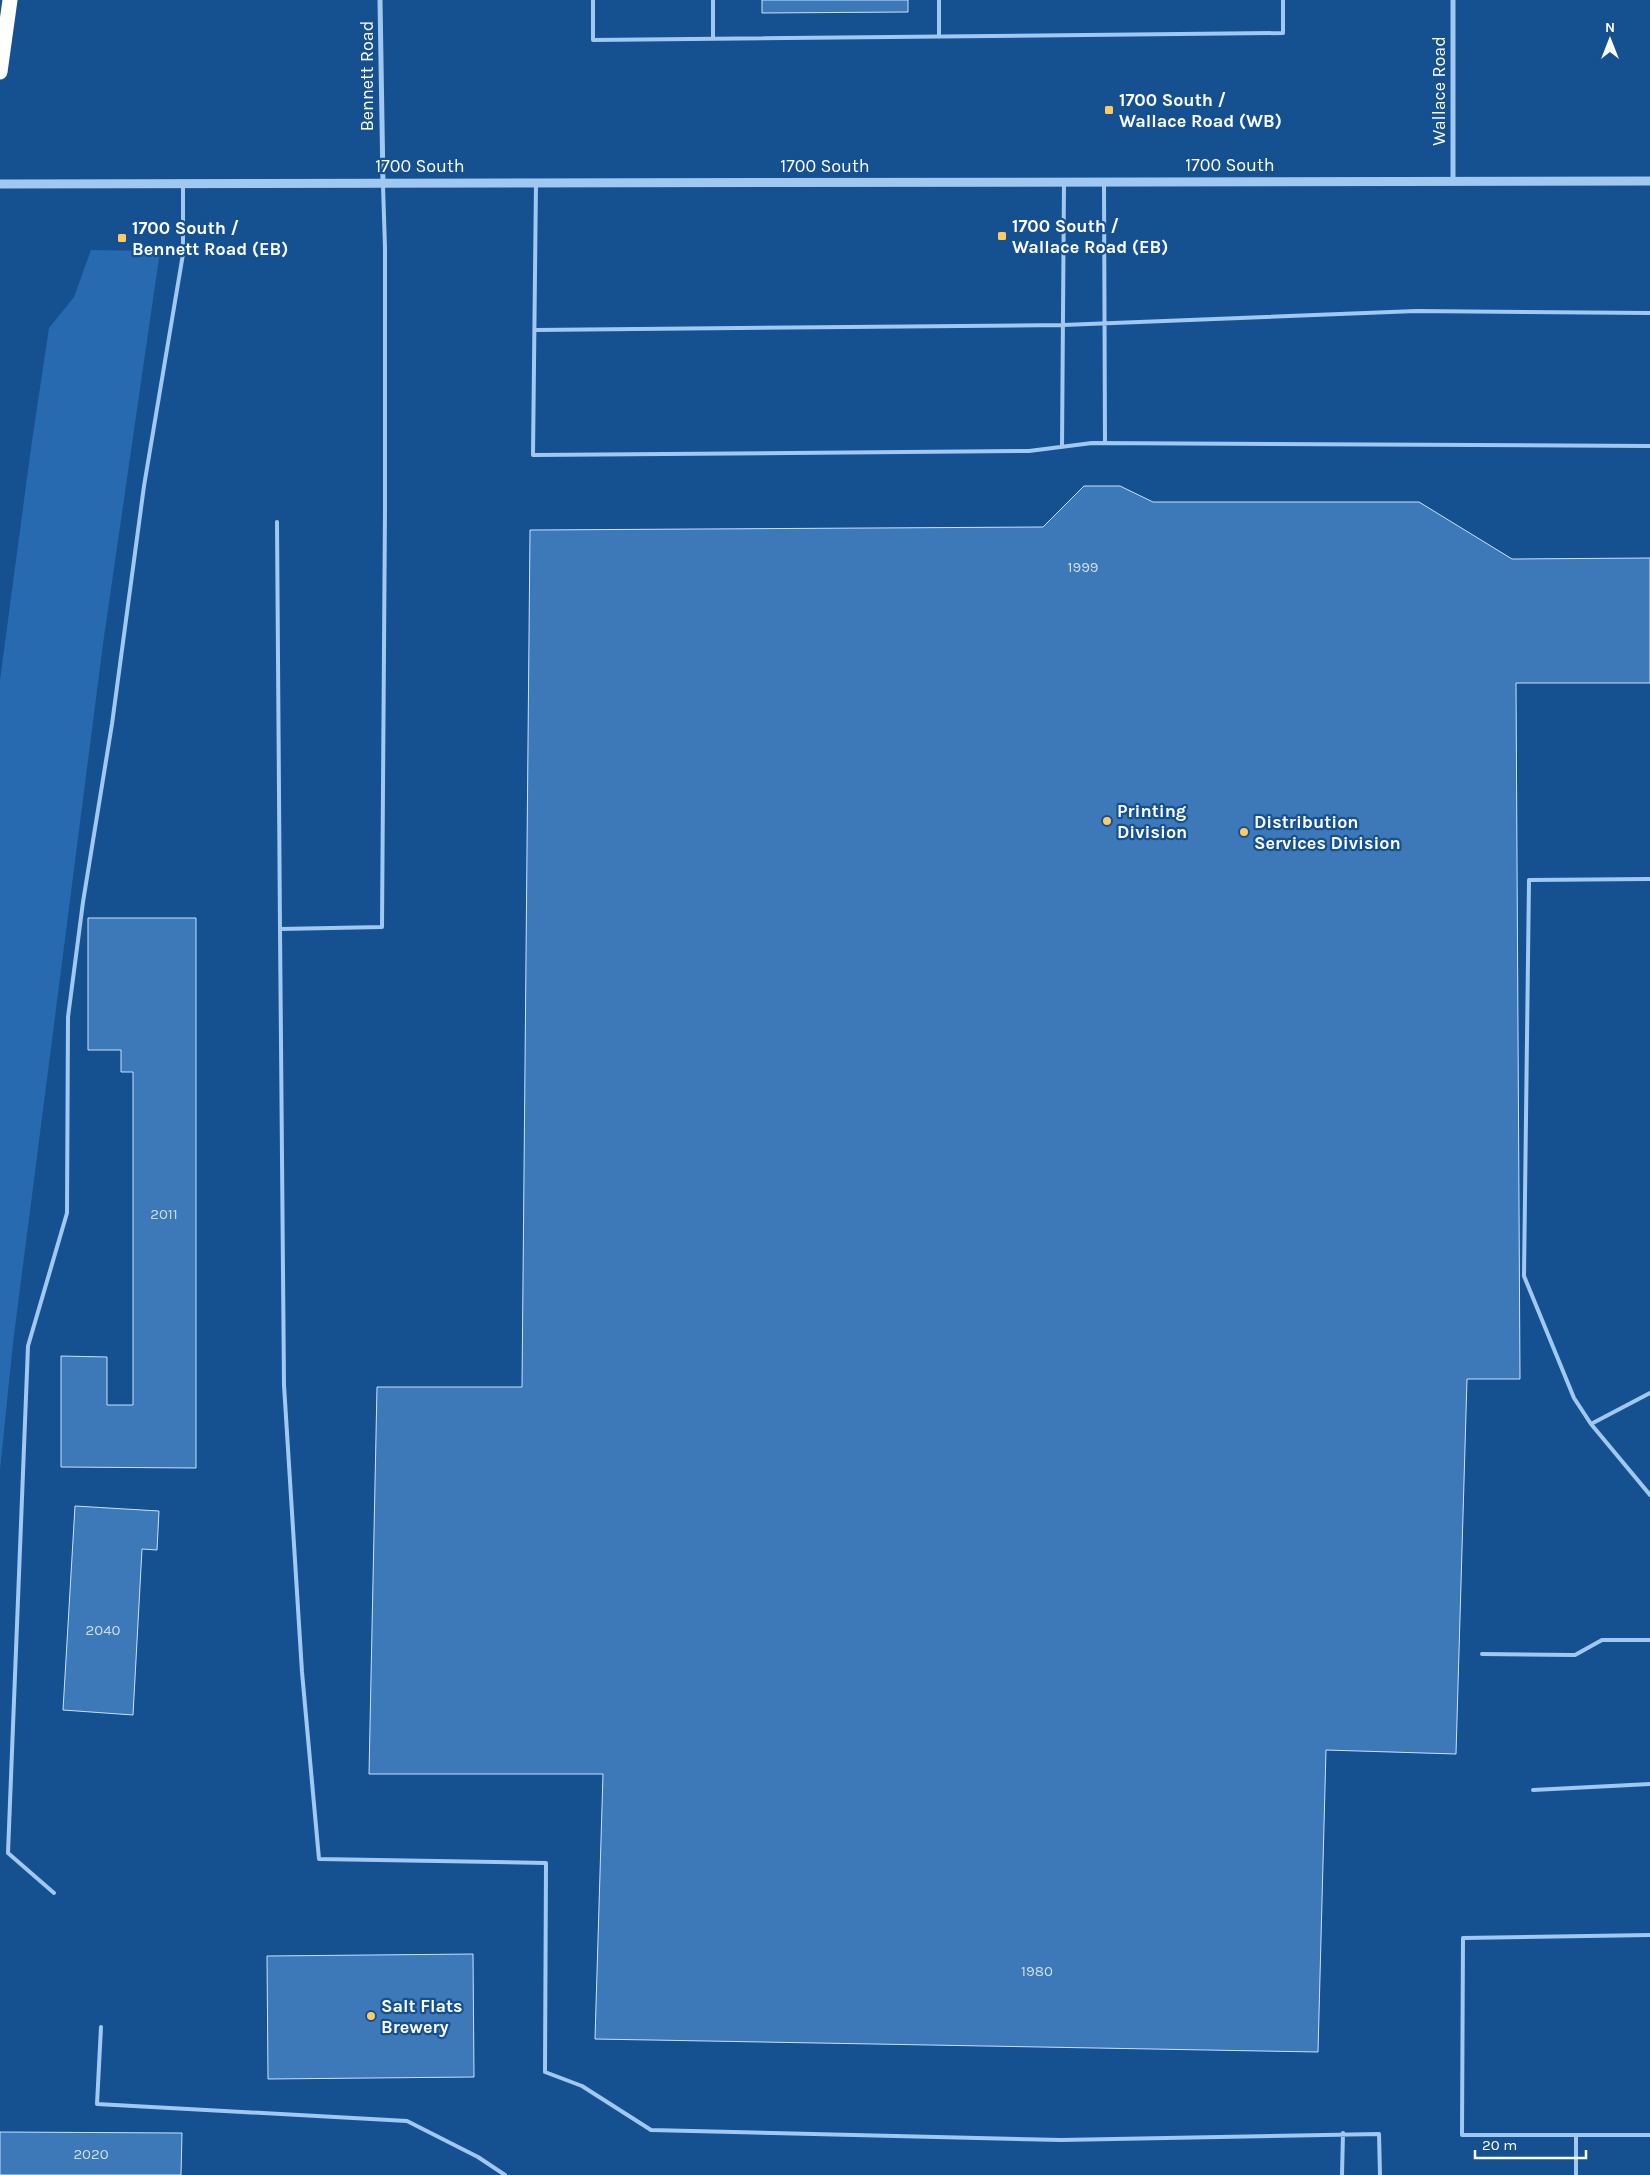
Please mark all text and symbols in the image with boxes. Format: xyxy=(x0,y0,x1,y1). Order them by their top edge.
north arrow xyxy=(1585,15,1635,65)
text: N xyxy=(1605,19,1615,36)
street label: Bennett Road xyxy=(356,21,378,131)
street label: Wallace Road xyxy=(1428,36,1450,146)
place label: 1700 South / Wallace Road (WB) xyxy=(1119,89,1282,132)
marker: 1700 South / Wallace Road (WB) xyxy=(1103,104,1115,116)
street label: 1700 South xyxy=(1185,154,1275,176)
street label: 1700 South xyxy=(375,155,465,177)
street label: 1700 South xyxy=(780,155,870,177)
place label: 1700 South / Wallace Road (EB) xyxy=(1012,215,1168,258)
place label: 1700 South / Bennett Road (EB) xyxy=(132,217,288,260)
marker: 1700 South / Wallace Road (EB) xyxy=(996,230,1008,242)
marker: 1700 South / Bennett Road (EB) xyxy=(116,232,128,244)
house number: 1999 xyxy=(1067,558,1099,576)
place label: Printing Division xyxy=(1117,800,1187,843)
place label: Distribution Services Division xyxy=(1254,811,1401,854)
marker: Printing Division xyxy=(1101,815,1113,827)
marker: Distribution Services Division xyxy=(1238,826,1250,838)
house number: 2011 xyxy=(150,1205,178,1223)
house number: 2040 xyxy=(86,1621,121,1639)
house number: 1980 xyxy=(1021,1962,1053,1980)
place label: Salt Flats Brewery xyxy=(381,1995,463,2038)
marker: Salt Flats Brewery xyxy=(365,2010,377,2022)
scale bar xyxy=(1475,2128,1586,2160)
text: 20 m xyxy=(1482,2136,1517,2154)
house number: 2020 xyxy=(73,2145,109,2163)

